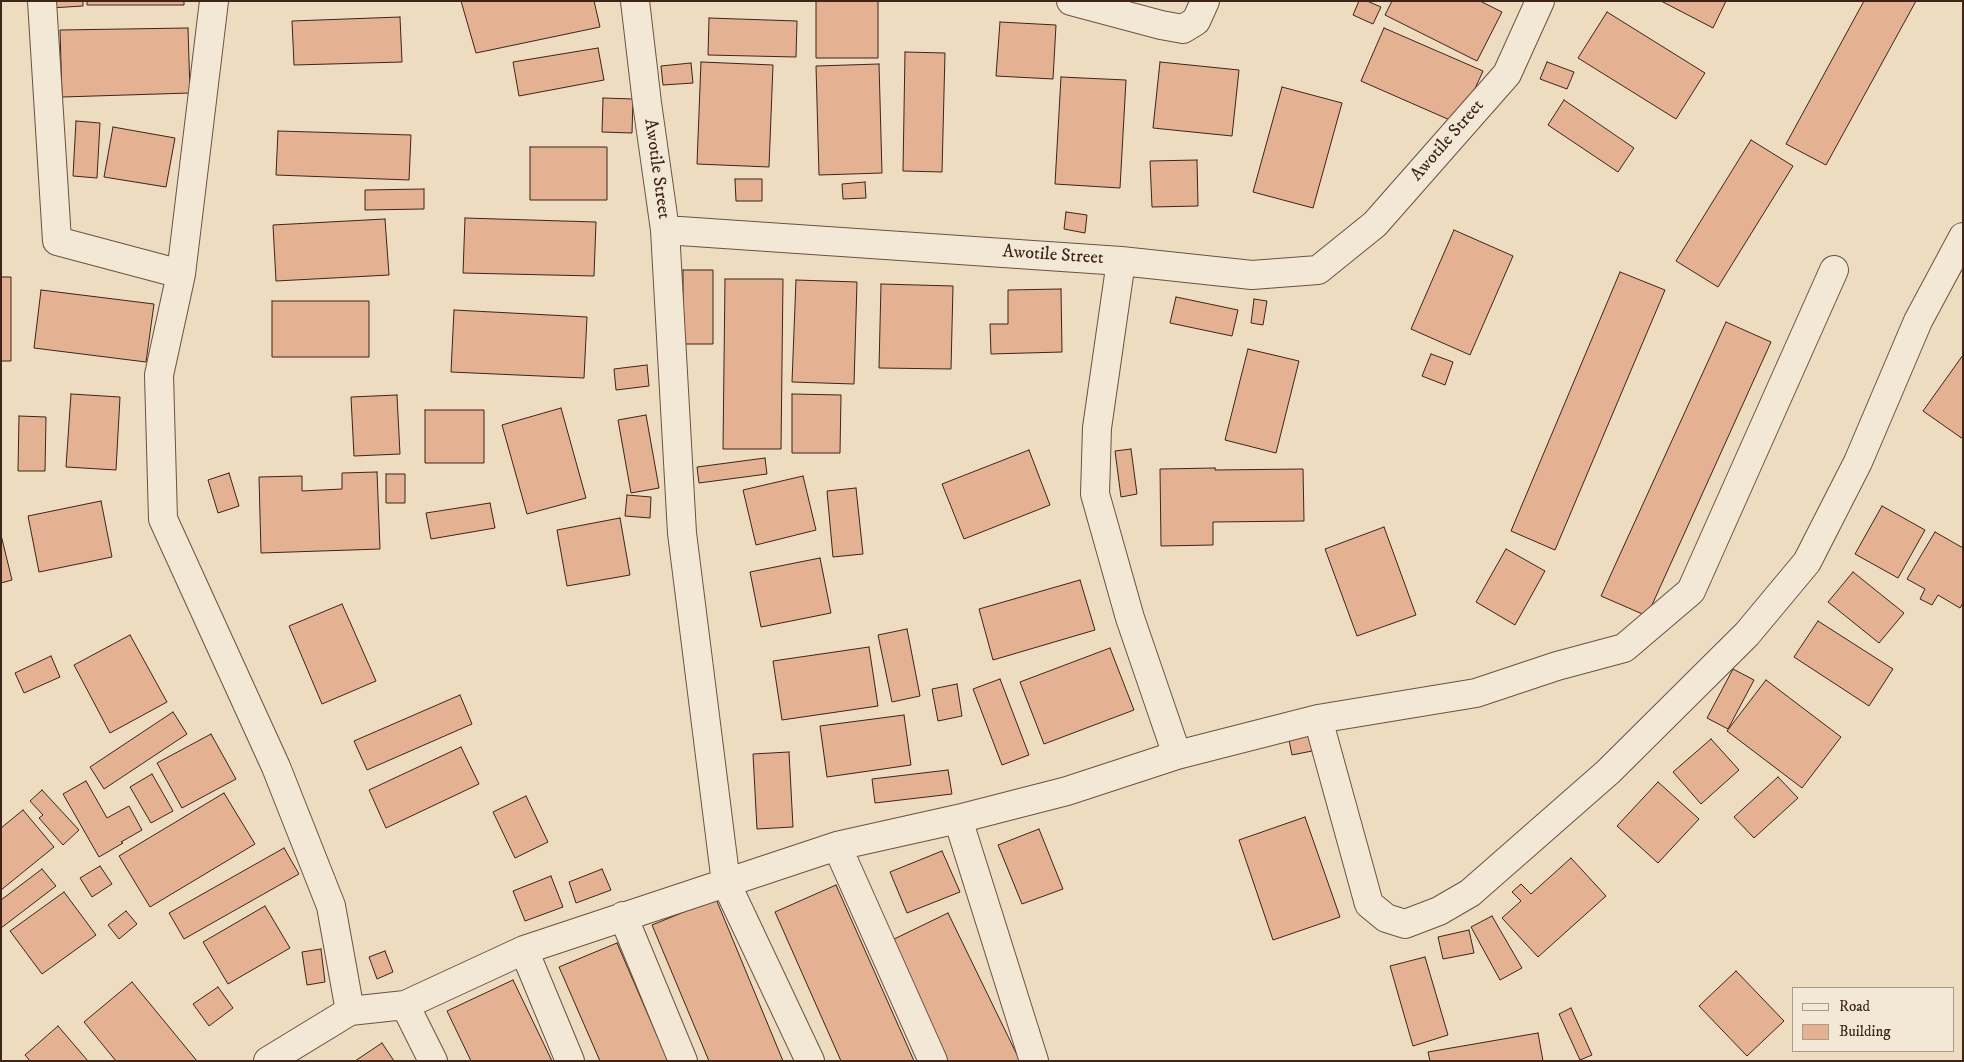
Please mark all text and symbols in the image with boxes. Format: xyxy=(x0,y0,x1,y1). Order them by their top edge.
street label: Awotile Street xyxy=(1407,96,1489,186)
street label: Awotile Street xyxy=(638,117,674,221)
street label: Awotile Street xyxy=(1002,242,1104,270)
legend xyxy=(1792,987,1954,1052)
text: Road xyxy=(1839,997,1870,1016)
text: Building xyxy=(1839,1022,1891,1041)

